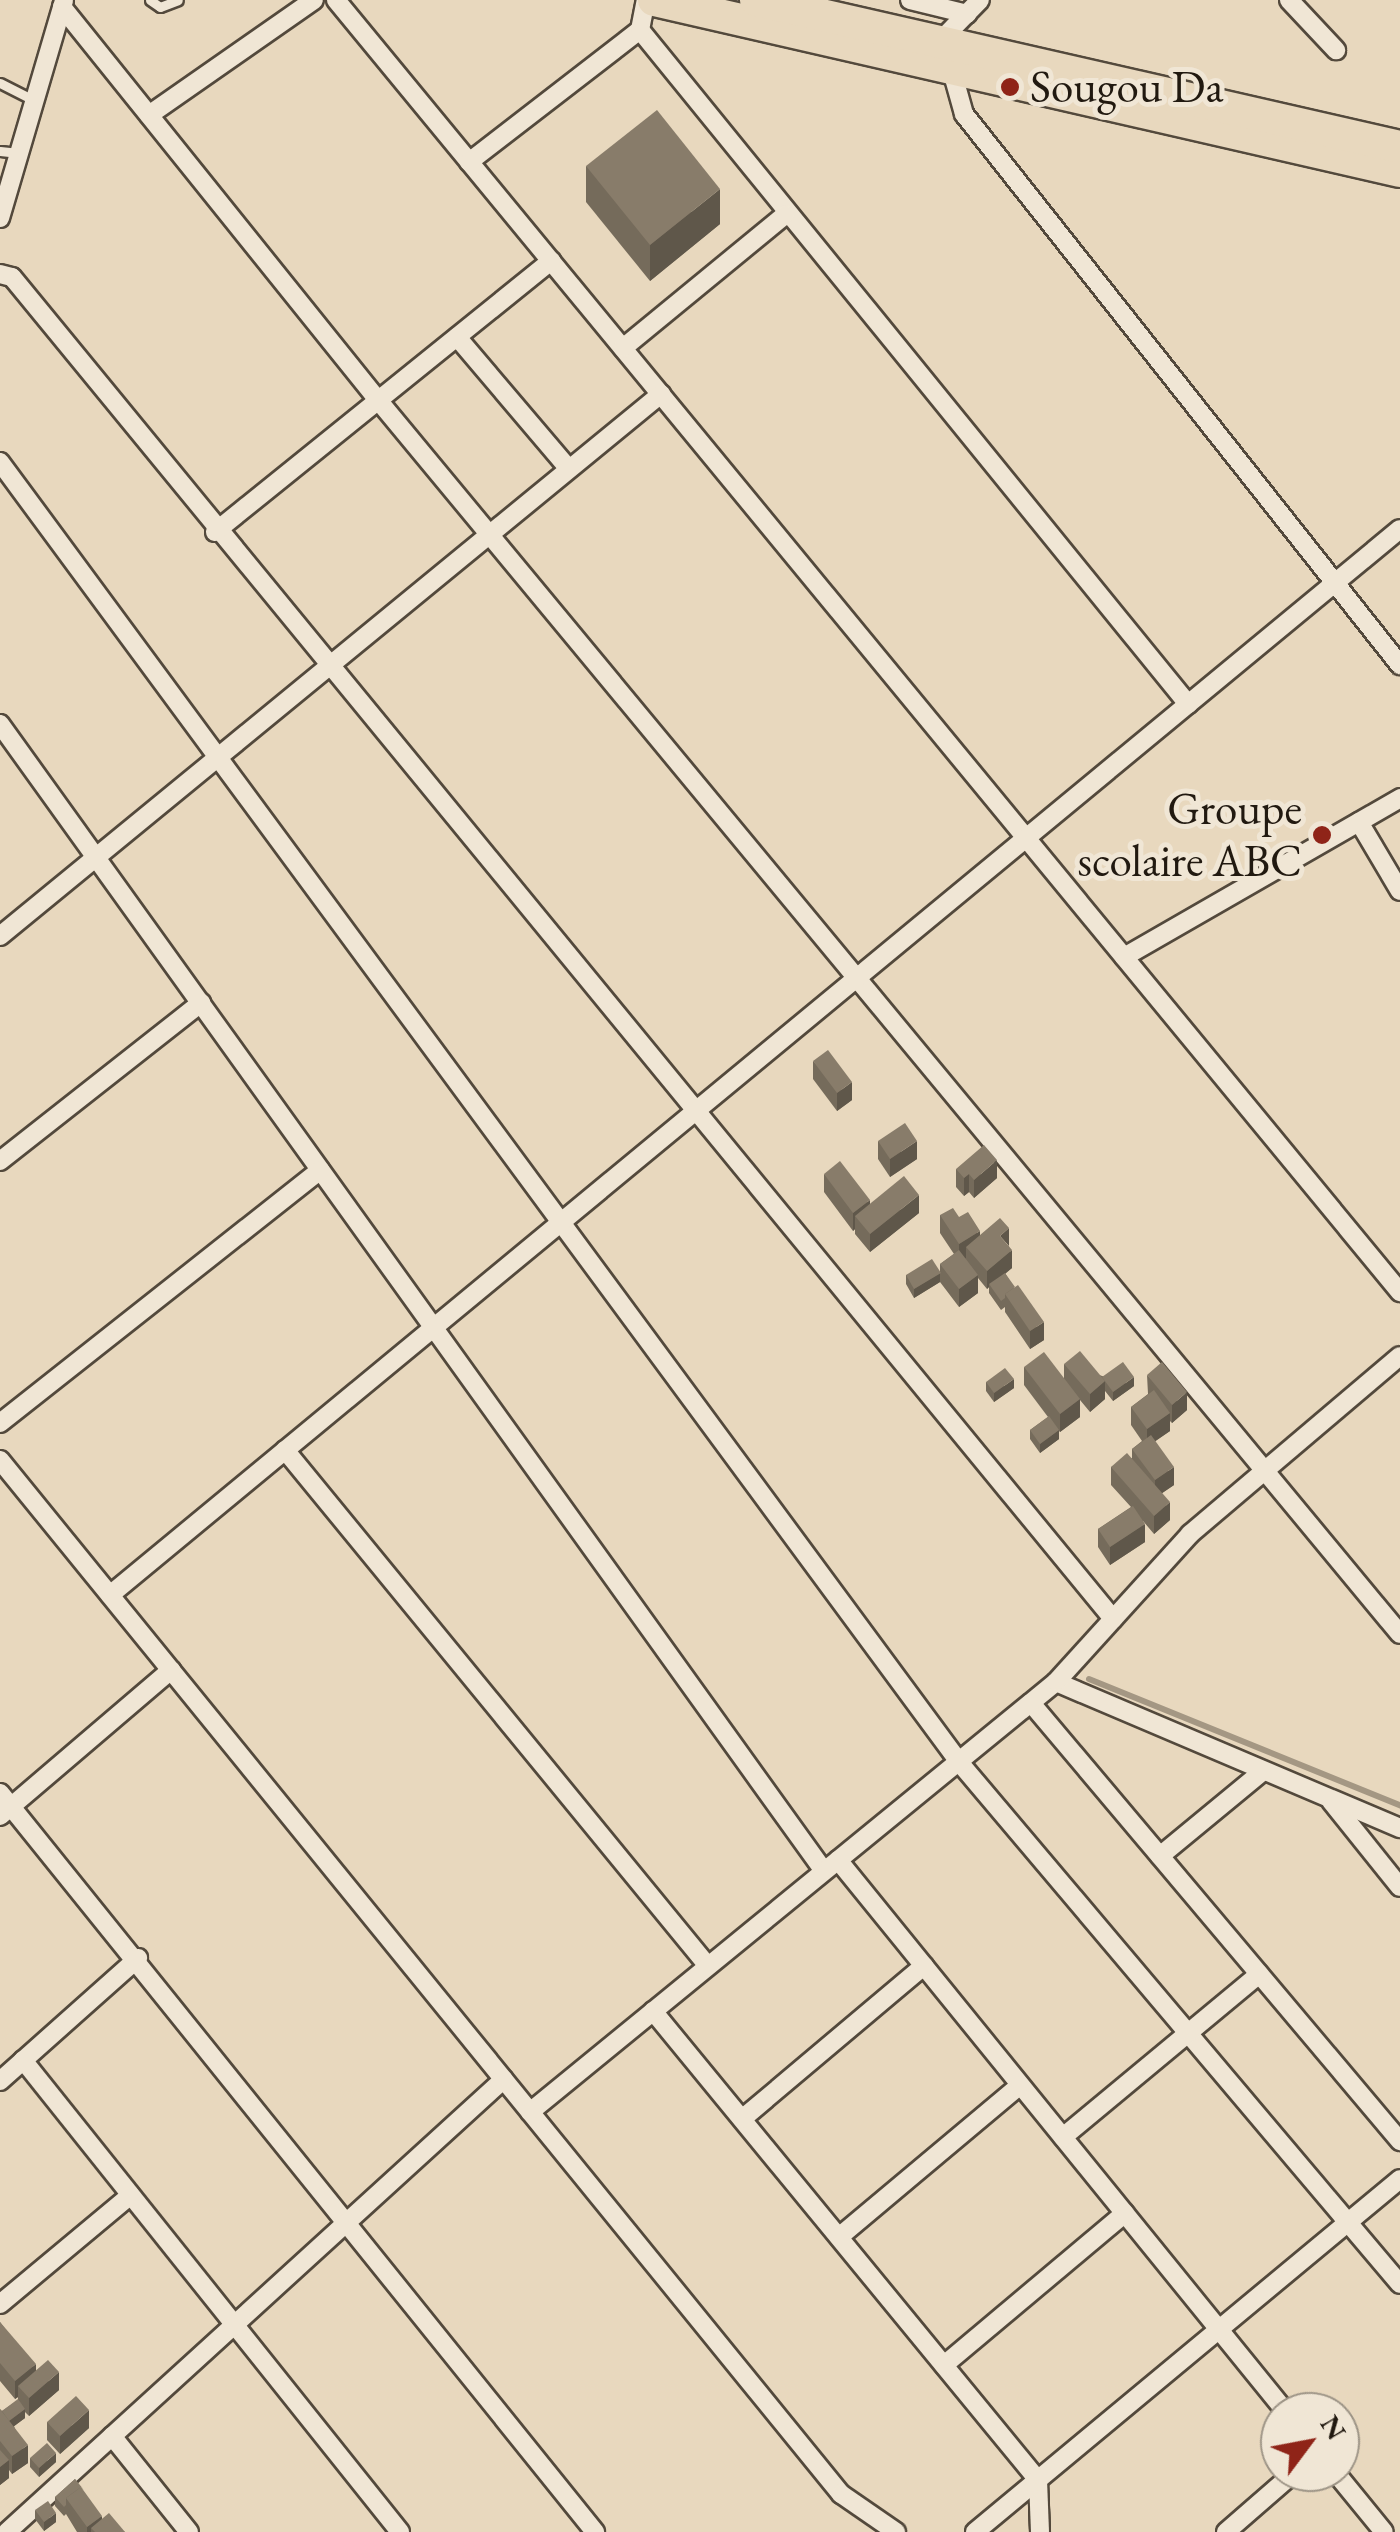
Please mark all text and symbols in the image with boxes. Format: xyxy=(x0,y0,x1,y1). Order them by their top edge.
place label: Sougou Da xyxy=(1030,60,1223,114)
marker: Sougou Da xyxy=(999,76,1021,98)
place label: Groupe scolaire ABC xyxy=(1078,782,1302,888)
marker: Groupe scolaire ABC xyxy=(1311,824,1333,846)
north arrow xyxy=(1260,2392,1360,2492)
text: N xyxy=(1312,2408,1355,2446)

